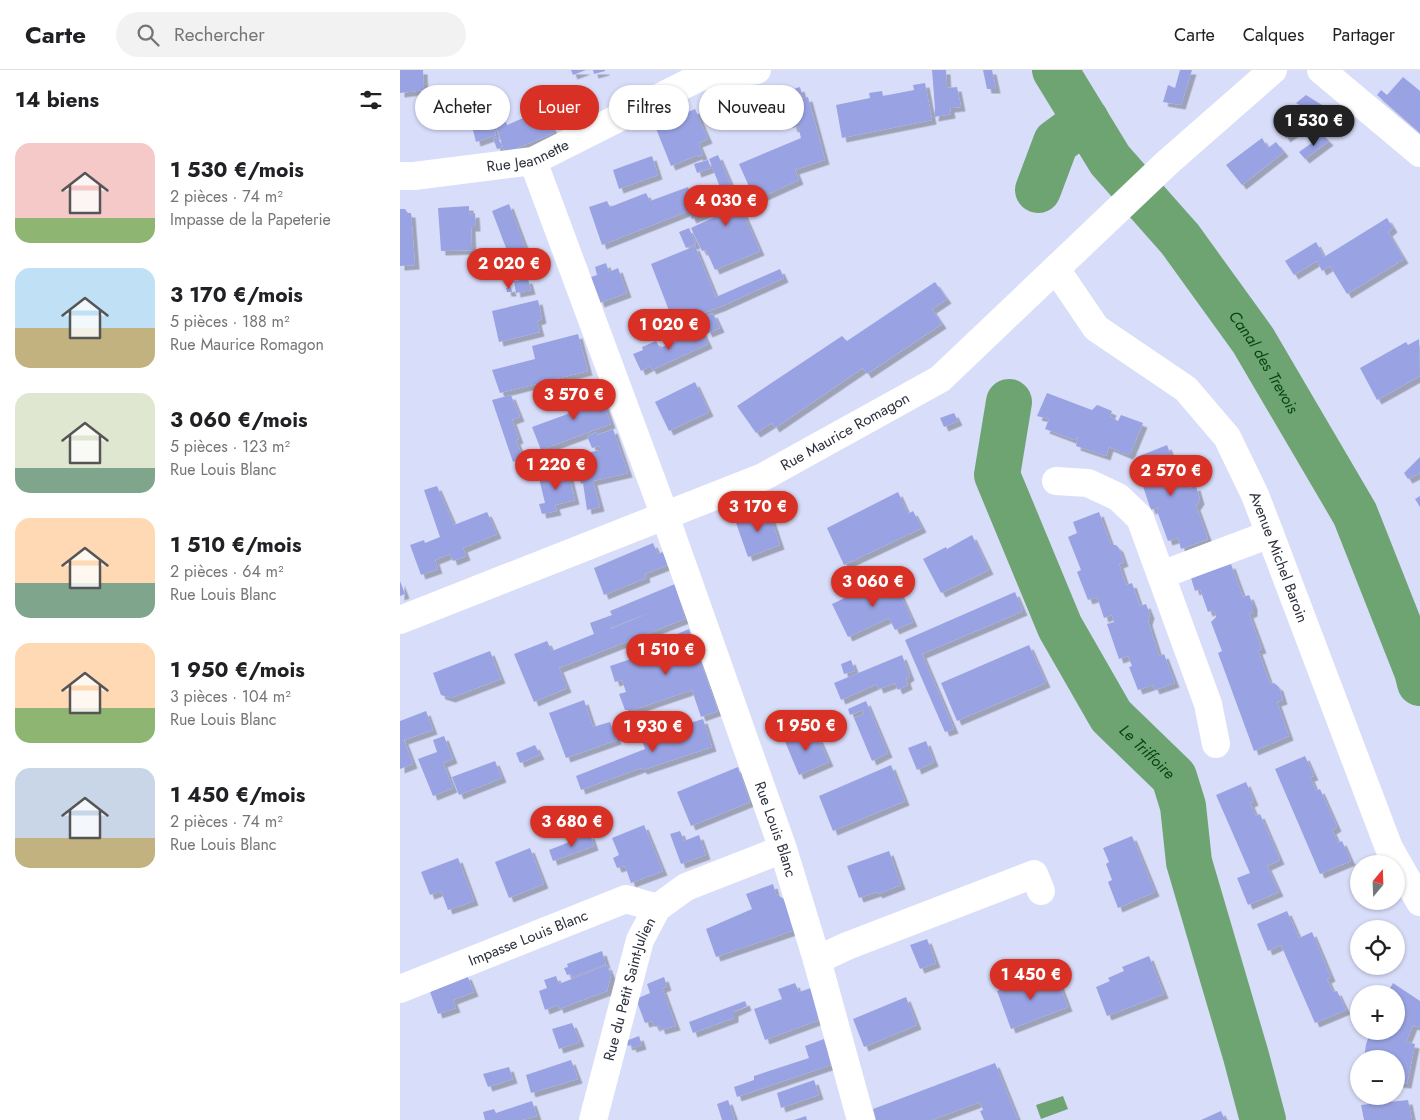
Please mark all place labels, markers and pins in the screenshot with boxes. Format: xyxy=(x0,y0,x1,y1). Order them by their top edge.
pin: 1 530 € xyxy=(1268,104,1360,147)
pin: 4 030 € xyxy=(680,184,772,227)
pin: 2 020 € xyxy=(463,248,555,290)
pin: 1 020 € xyxy=(623,308,715,351)
pin: 3 570 € xyxy=(528,378,620,421)
pin: 1 220 € xyxy=(510,448,602,491)
pin: 2 570 € xyxy=(1125,454,1217,497)
pin: 3 170 € xyxy=(712,490,804,533)
pin: 3 060 € xyxy=(827,566,919,608)
pin: 1 510 € xyxy=(620,634,712,676)
pin: 1 930 € xyxy=(607,710,699,753)
pin: 1 950 € xyxy=(760,710,852,752)
pin: 3 680 € xyxy=(526,806,618,848)
pin: 1 450 € xyxy=(985,958,1077,1001)

